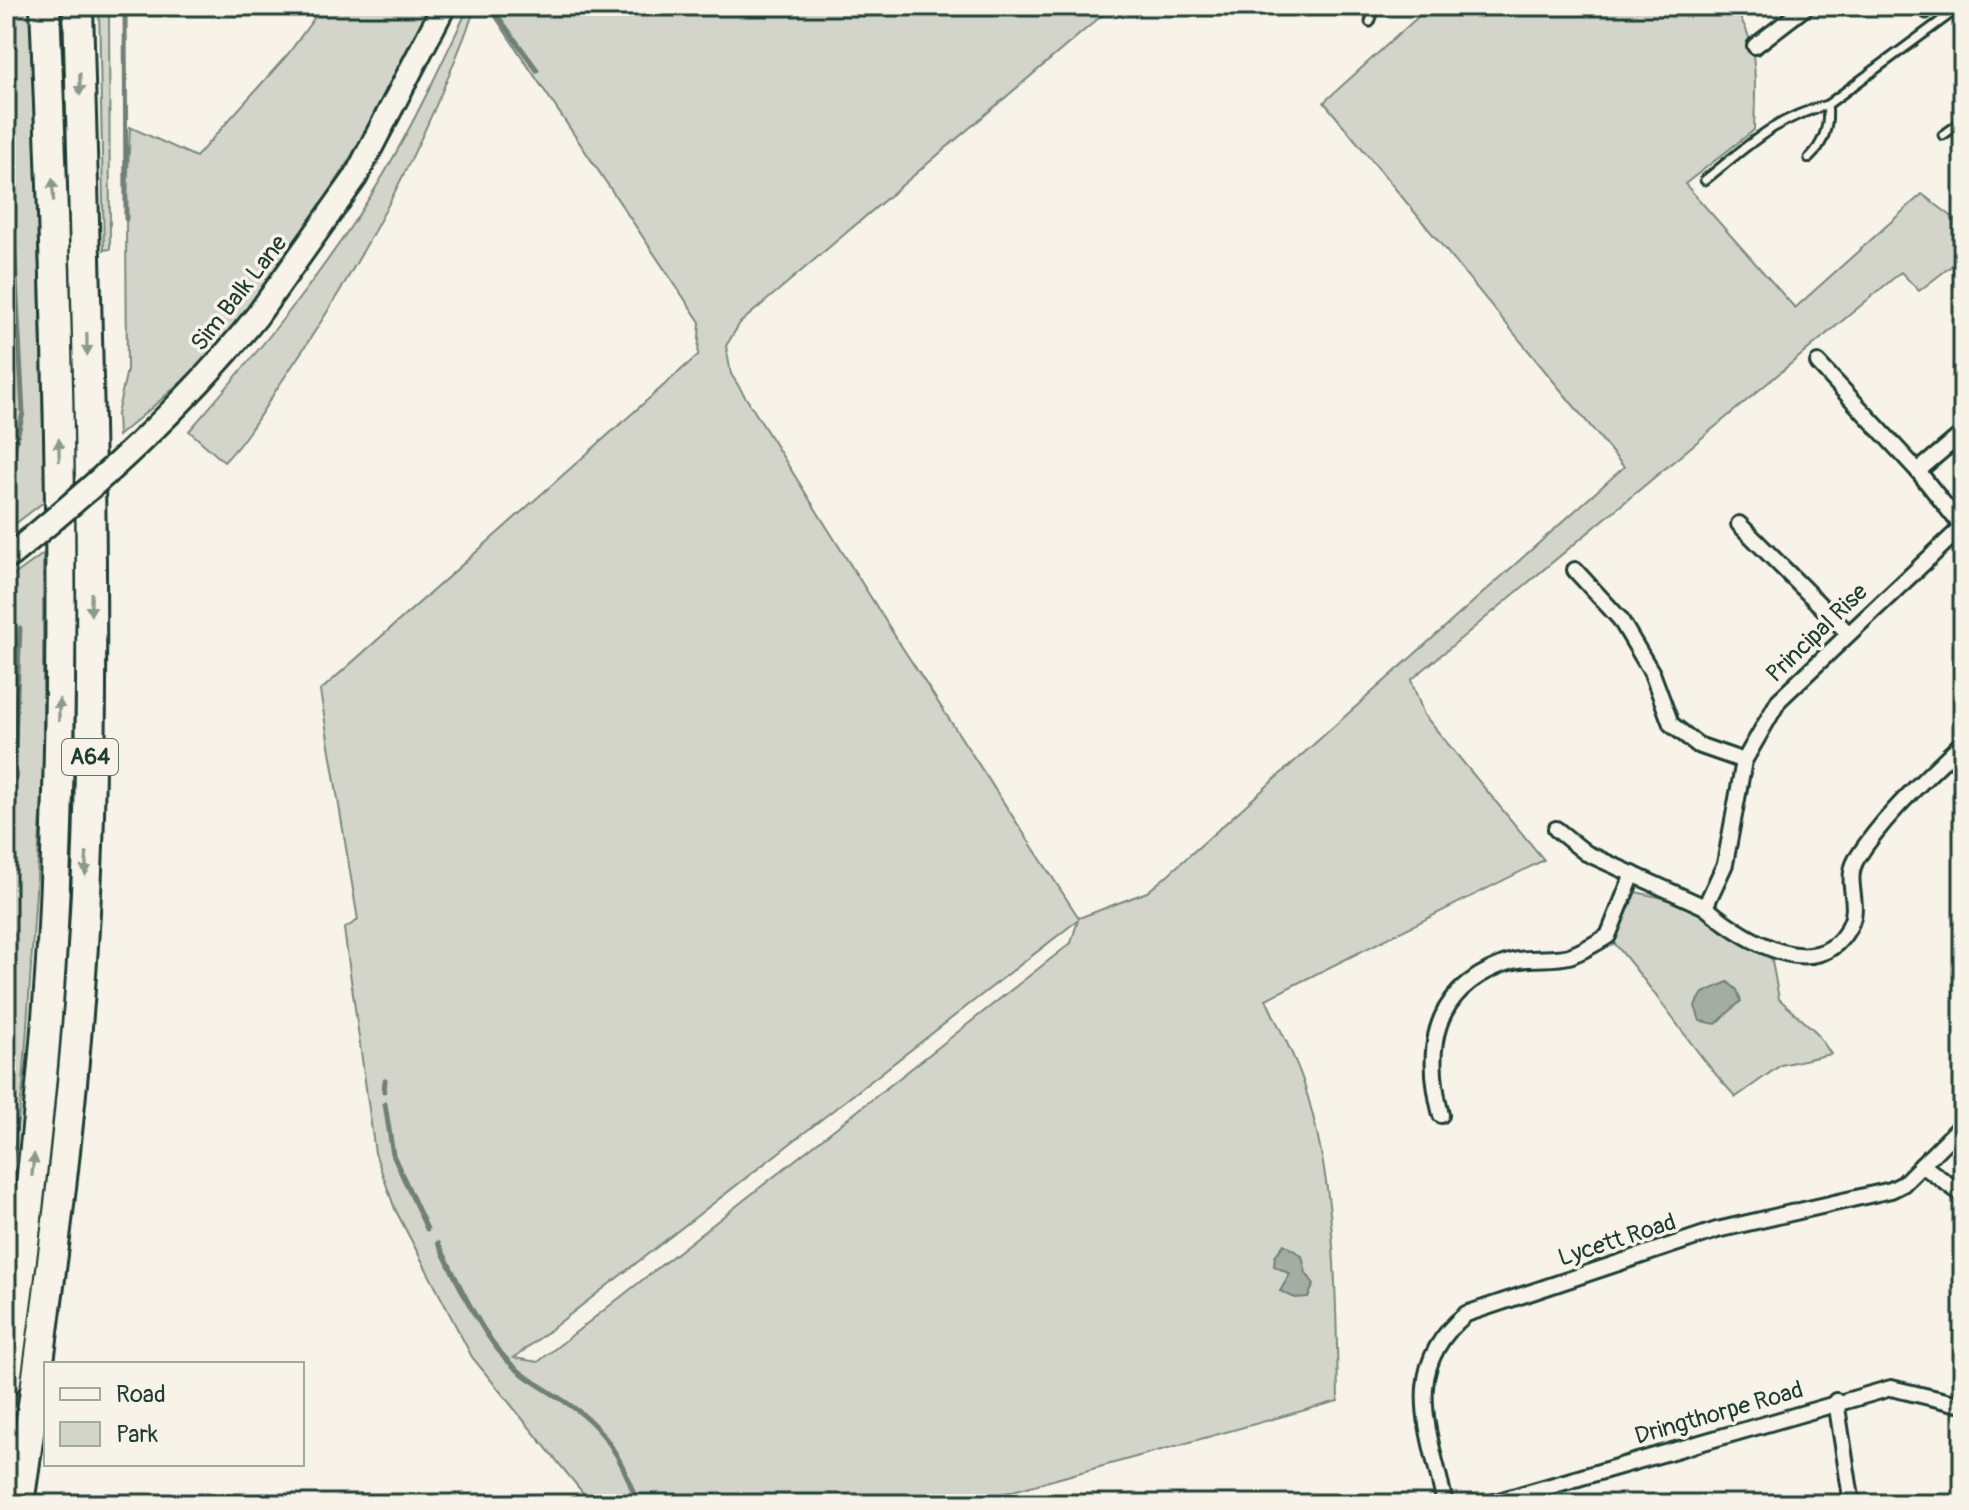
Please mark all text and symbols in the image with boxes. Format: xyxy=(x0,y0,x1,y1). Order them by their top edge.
one-way arrow xyxy=(74,72,87,97)
one-way arrow xyxy=(46,177,59,202)
street label: Sim Balk Lane xyxy=(185,229,293,357)
one-way arrow xyxy=(80,332,93,357)
one-way arrow xyxy=(53,437,65,462)
street label: Principal Rise xyxy=(1760,577,1874,688)
one-way arrow xyxy=(85,592,97,617)
one-way arrow xyxy=(53,697,65,722)
road number: A64 xyxy=(62,739,118,775)
one-way arrow xyxy=(80,852,93,877)
one-way arrow xyxy=(27,1152,40,1177)
street label: Lycett Road xyxy=(1554,1207,1680,1273)
legend xyxy=(44,1362,304,1466)
street label: Dringthorpe Road xyxy=(1631,1375,1807,1451)
text: Road xyxy=(116,1380,166,1409)
text: Park xyxy=(116,1420,158,1449)

